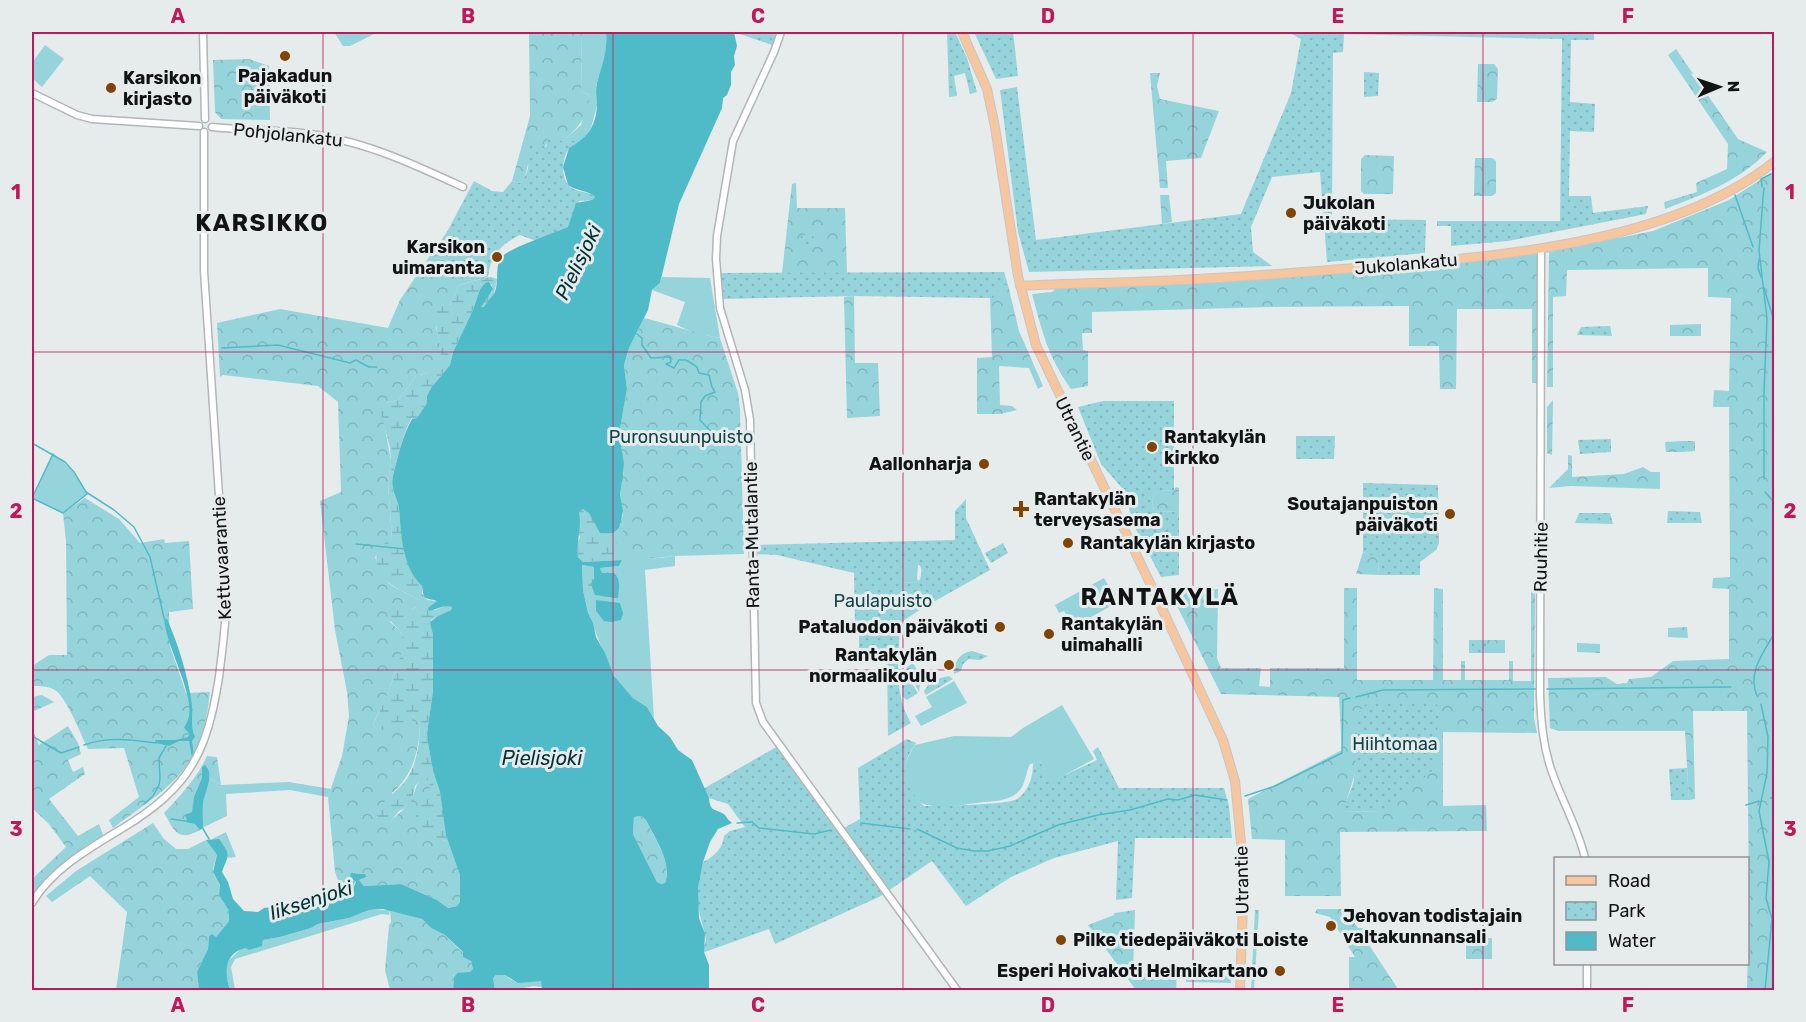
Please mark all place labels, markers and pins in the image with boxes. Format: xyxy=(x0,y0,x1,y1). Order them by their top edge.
marker: Pajakadun päiväkoti xyxy=(278,49,292,63)
place label: Pajakadun päiväkoti xyxy=(238,65,332,108)
place label: Karsikon kirjasto xyxy=(123,67,201,110)
marker: Karsikon kirjasto xyxy=(104,81,118,95)
place label: Jukolan päiväkoti xyxy=(1303,192,1386,235)
marker: Jukolan päiväkoti xyxy=(1284,206,1298,220)
place label: Karsikon uimaranta xyxy=(392,236,485,279)
marker: Karsikon uimaranta xyxy=(490,250,504,264)
place label: Rantakylän kirkko xyxy=(1164,426,1266,469)
marker: Rantakylän kirkko xyxy=(1145,440,1159,454)
place label: Aallonharja xyxy=(869,453,972,475)
marker: Aallonharja xyxy=(977,457,991,471)
place label: Rantakylän terveysasema xyxy=(1034,488,1161,531)
place label: Soutajanpuiston päiväkoti xyxy=(1287,493,1438,536)
marker: Rantakylän terveysasema xyxy=(1012,500,1030,518)
marker: Soutajanpuiston päiväkoti xyxy=(1443,507,1457,521)
place label: Rantakylän kirjasto xyxy=(1080,532,1255,554)
marker: Rantakylän kirjasto xyxy=(1061,536,1075,550)
place label: Rantakylän uimahalli xyxy=(1061,613,1163,656)
place label: Pataluodon päiväkoti xyxy=(798,616,988,638)
marker: Pataluodon päiväkoti xyxy=(993,620,1007,634)
marker: Rantakylän uimahalli xyxy=(1042,627,1056,641)
place label: Rantakylän normaalikoulu xyxy=(809,644,937,687)
marker: Rantakylän normaalikoulu xyxy=(942,658,956,672)
place label: Jehovan todistajain valtakunnansali xyxy=(1343,905,1522,948)
marker: Jehovan todistajain valtakunnansali xyxy=(1324,919,1338,933)
place label: Pilke tiedepäiväkoti Loiste xyxy=(1073,929,1309,951)
marker: Pilke tiedepäiväkoti Loiste xyxy=(1054,933,1068,947)
place label: Esperi Hoivakoti Helmikartano xyxy=(997,960,1268,982)
marker: Esperi Hoivakoti Helmikartano xyxy=(1273,964,1287,978)

